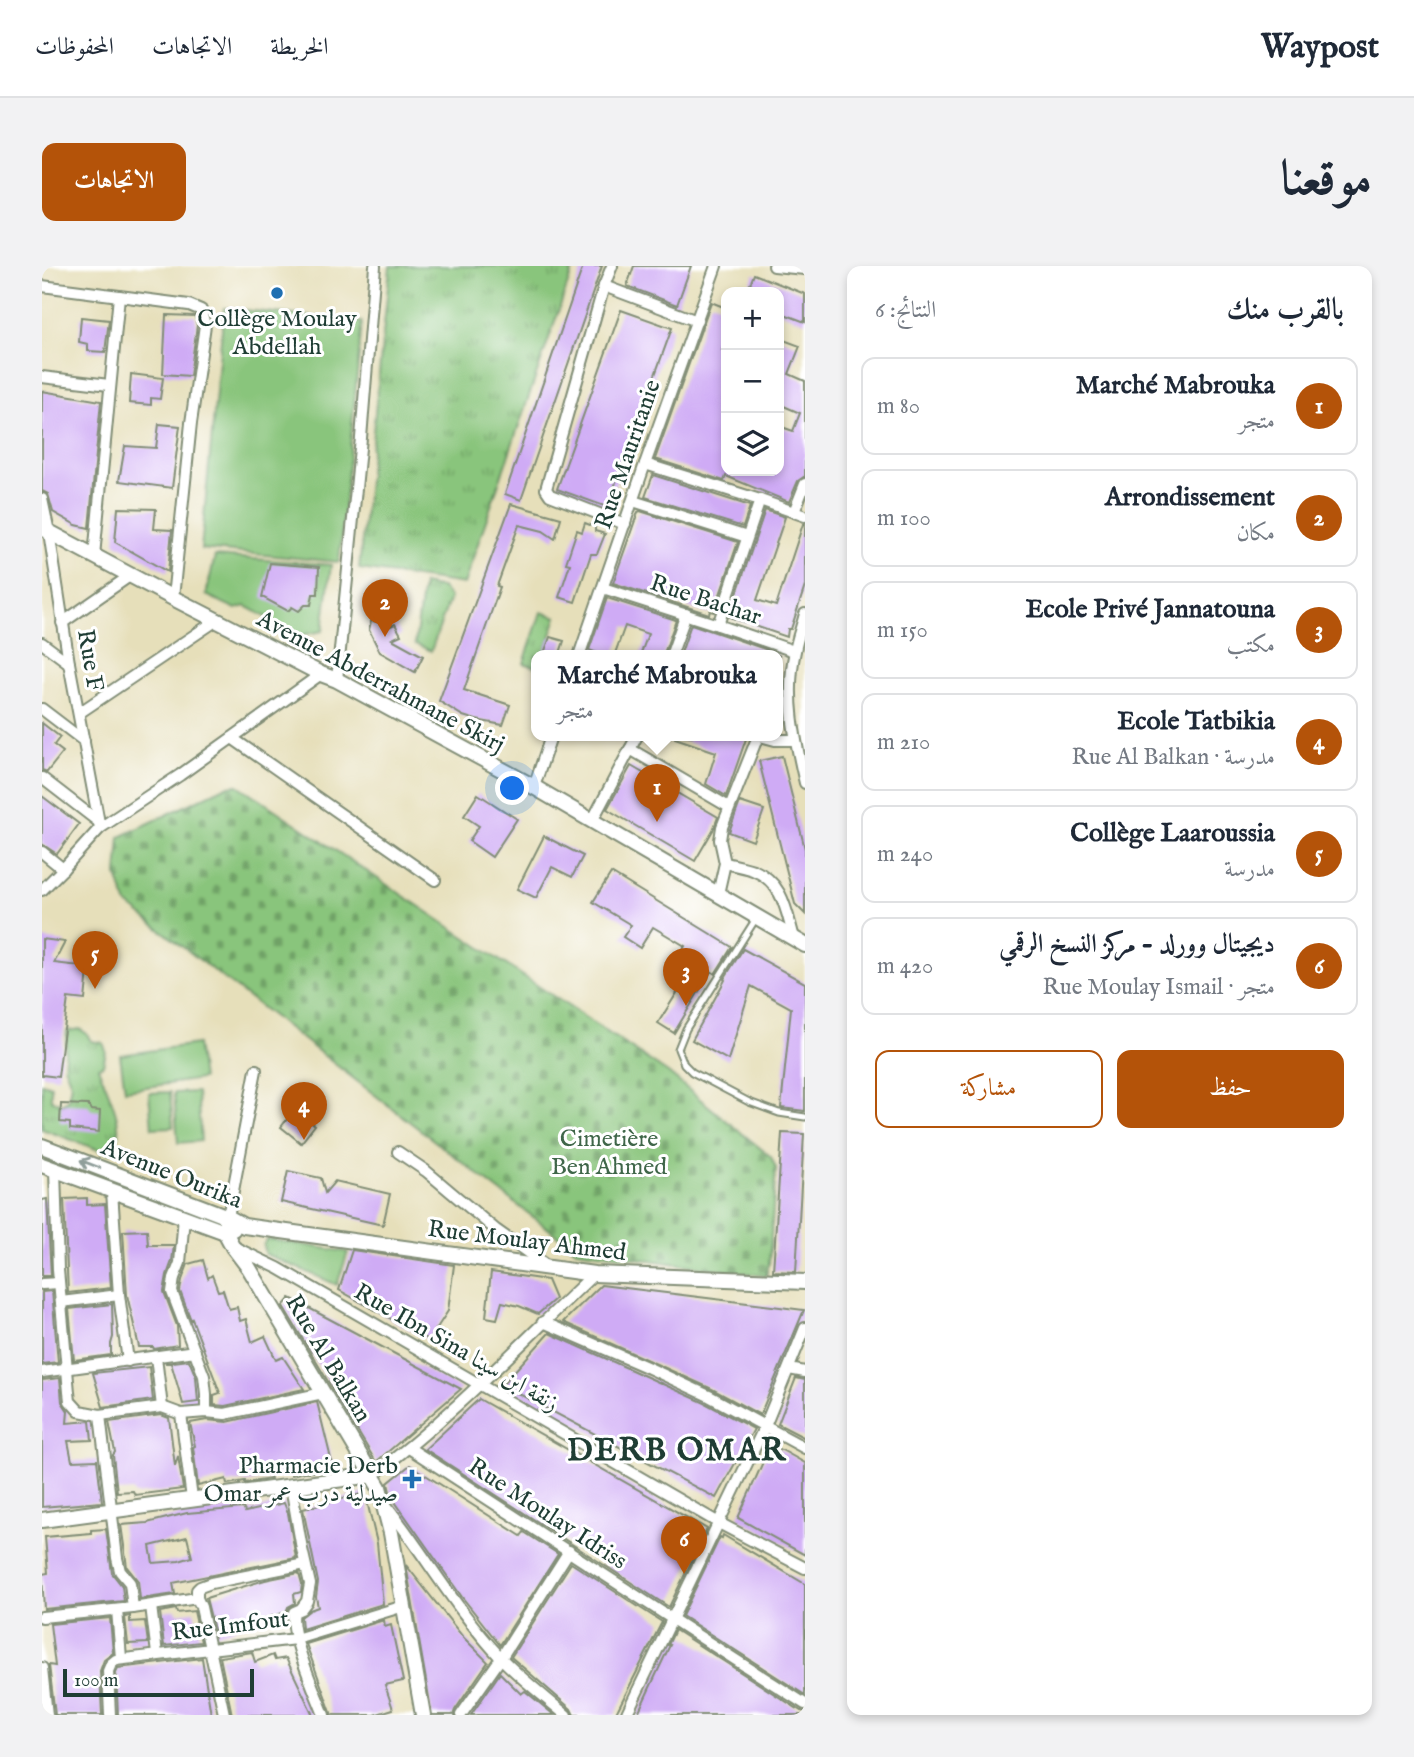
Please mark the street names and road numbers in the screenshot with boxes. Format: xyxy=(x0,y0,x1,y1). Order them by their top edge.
street label: Rue Mauritanie xyxy=(588,376,668,533)
street label: Rue Bachar xyxy=(646,568,765,633)
street label: Avenue Abderrahmane Skirj xyxy=(250,603,510,761)
street label: Rue F xyxy=(69,627,110,694)
street label: Avenue Ourika xyxy=(95,1132,247,1217)
street label: Rue Moulay Ahmed xyxy=(426,1214,628,1269)
street label: Rue Ibn Sina زنقة ابن سينا xyxy=(348,1277,564,1420)
street label: Rue Al Balkan xyxy=(277,1289,378,1429)
street label: Rue Moulay Idriss xyxy=(462,1451,632,1577)
street label: Rue Imfout xyxy=(170,1604,291,1649)

